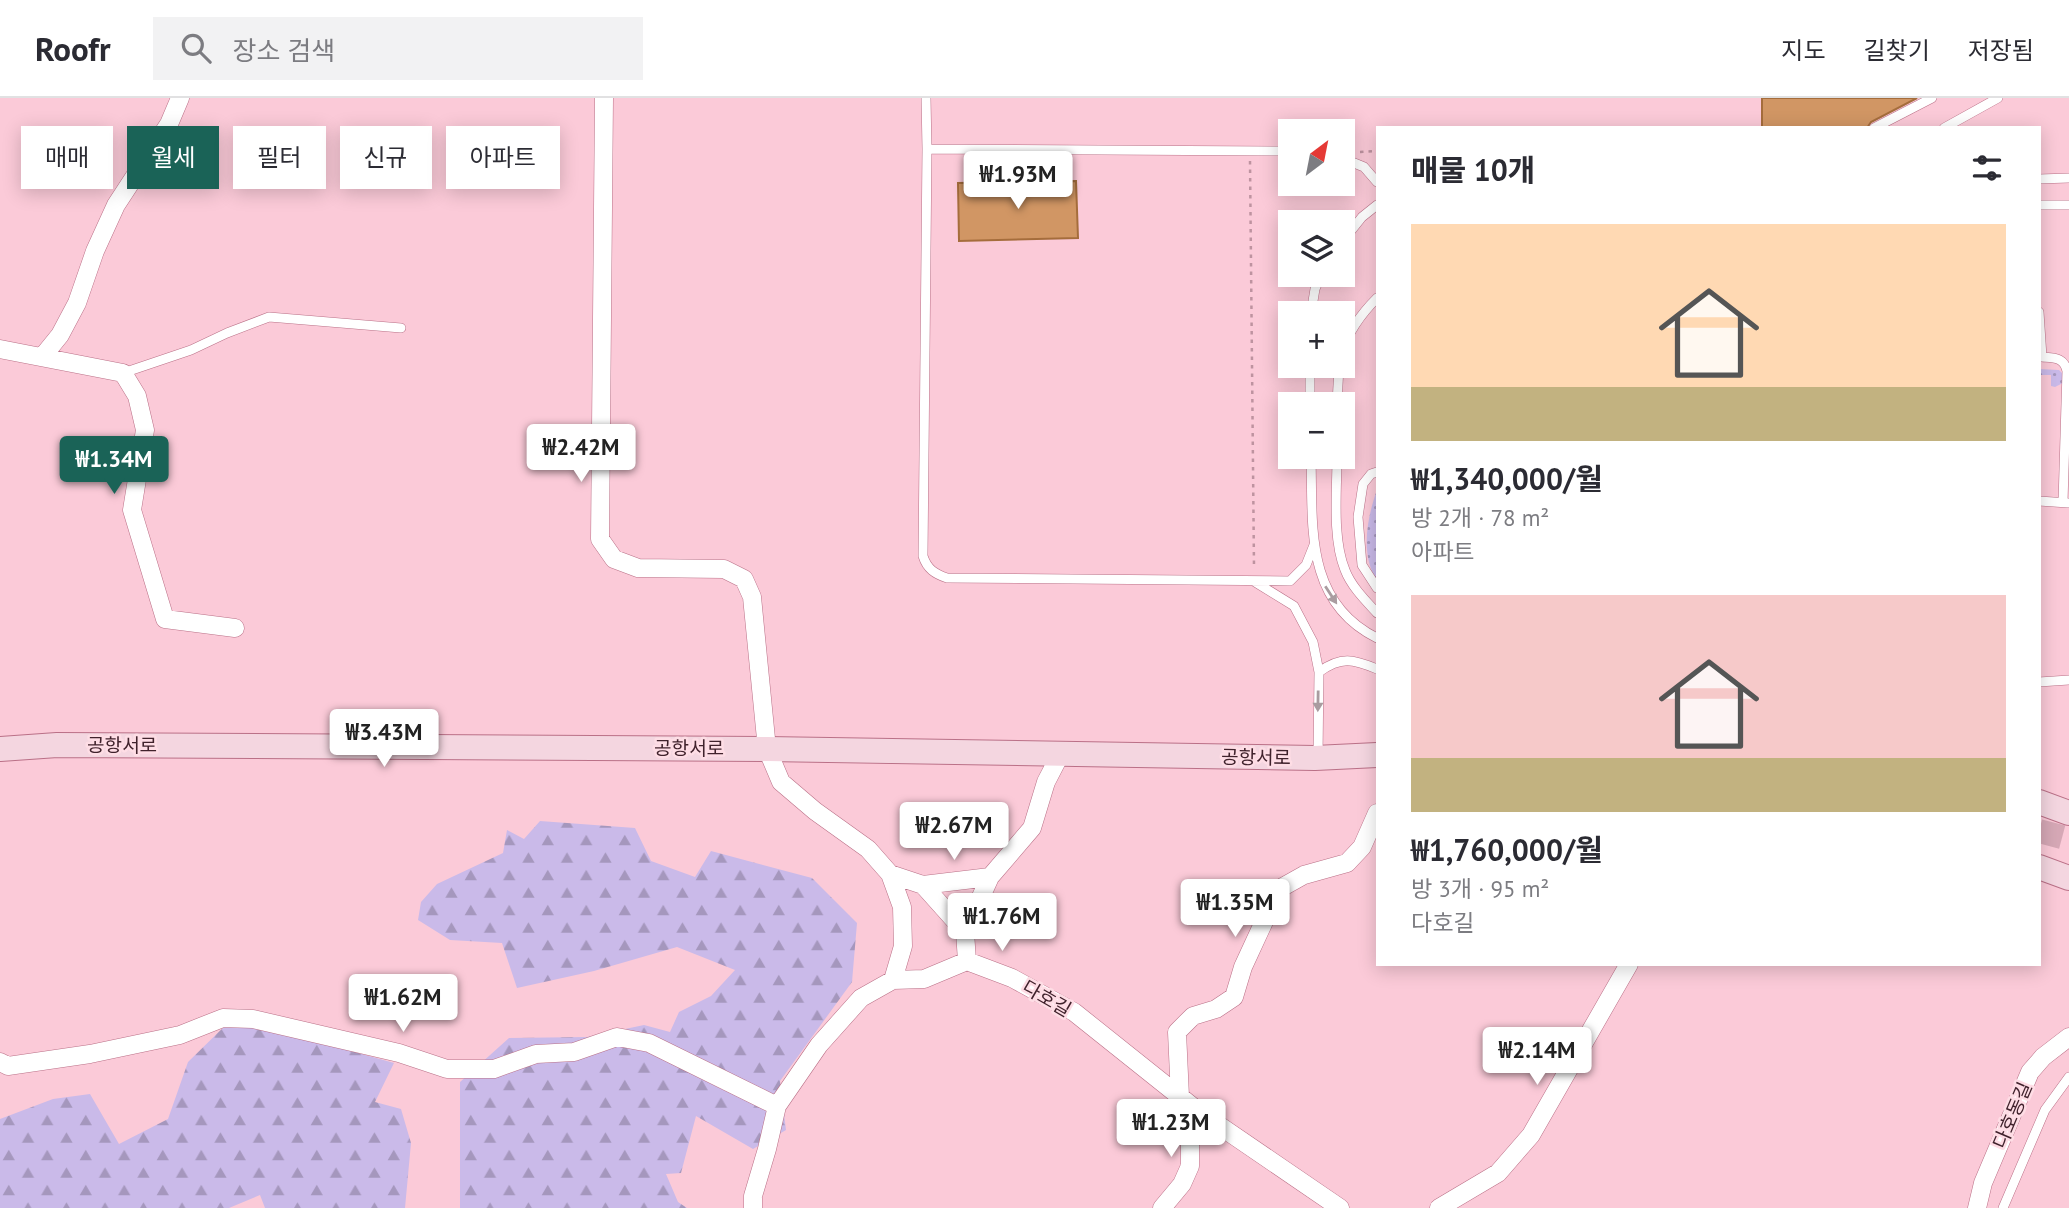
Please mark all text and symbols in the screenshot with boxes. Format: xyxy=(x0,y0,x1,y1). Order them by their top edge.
search box xyxy=(153,17,643,80)
text: Roofr xyxy=(35,27,111,70)
icon: search xyxy=(177,29,215,67)
text: 장소 검색 xyxy=(233,34,335,67)
text: 지도 xyxy=(1781,35,1826,66)
text: 길찾기 xyxy=(1864,35,1930,66)
text: 저장됨 xyxy=(1968,35,2034,66)
north arrow xyxy=(1278,119,1354,196)
map controls xyxy=(1278,119,1355,469)
chip: 매매 xyxy=(21,126,113,189)
chip: 월세 xyxy=(127,126,219,189)
chip: 필터 xyxy=(233,126,326,189)
chip: 신규 xyxy=(340,126,432,189)
chip: 아파트 xyxy=(446,126,560,189)
icon: filters xyxy=(1968,149,2006,187)
text: 매물 10개 xyxy=(1411,150,1535,189)
pin: ₩1.93M xyxy=(961,152,1075,211)
text: ₩1.93M xyxy=(980,159,1056,188)
button: layers xyxy=(1278,210,1355,287)
icon: home xyxy=(1646,270,1772,396)
button: + xyxy=(1278,301,1355,378)
button: − xyxy=(1278,392,1355,469)
pin: ₩2.42M xyxy=(524,424,638,484)
text: ₩2.42M xyxy=(543,432,619,461)
pin: ₩1.34M xyxy=(57,436,171,496)
text: ₩1.34M xyxy=(76,444,152,473)
text: ₩1,340,000/월 xyxy=(1411,459,1603,498)
text: 방 2개 · 78 m² xyxy=(1411,503,1549,532)
text: 아파트 xyxy=(1411,537,1474,566)
one-way arrow xyxy=(1325,585,1338,605)
icon: home xyxy=(1646,641,1772,767)
one-way arrow xyxy=(1313,691,1324,713)
pin: ₩3.43M xyxy=(327,710,441,769)
text: ₩3.43M xyxy=(346,717,422,746)
street label: 공항서로 xyxy=(87,733,157,757)
street label: 공항서로 xyxy=(654,736,724,760)
street label: 공항서로 xyxy=(1221,744,1291,770)
pin: ₩2.67M xyxy=(897,802,1011,862)
text: ₩2.67M xyxy=(916,810,992,839)
text: ₩1,760,000/월 xyxy=(1411,830,1603,869)
text: 방 3개 · 95 m² xyxy=(1411,874,1549,903)
pin: ₩1.35M xyxy=(1178,880,1292,939)
text: ₩1.35M xyxy=(1197,887,1273,916)
pin: ₩1.76M xyxy=(945,894,1059,953)
text: ₩1.76M xyxy=(964,901,1040,930)
text: 다호길 xyxy=(1411,908,1474,937)
pin: ₩1.62M xyxy=(346,974,460,1034)
street label: 다호길 xyxy=(1018,974,1076,1022)
text: ₩1.62M xyxy=(365,982,441,1011)
pin: ₩2.14M xyxy=(1480,1028,1594,1087)
text: ₩2.14M xyxy=(1499,1035,1575,1064)
street label: 다호동길 xyxy=(1987,1078,2037,1152)
pin: ₩1.23M xyxy=(1114,1100,1228,1159)
text: ₩1.23M xyxy=(1133,1107,1209,1136)

